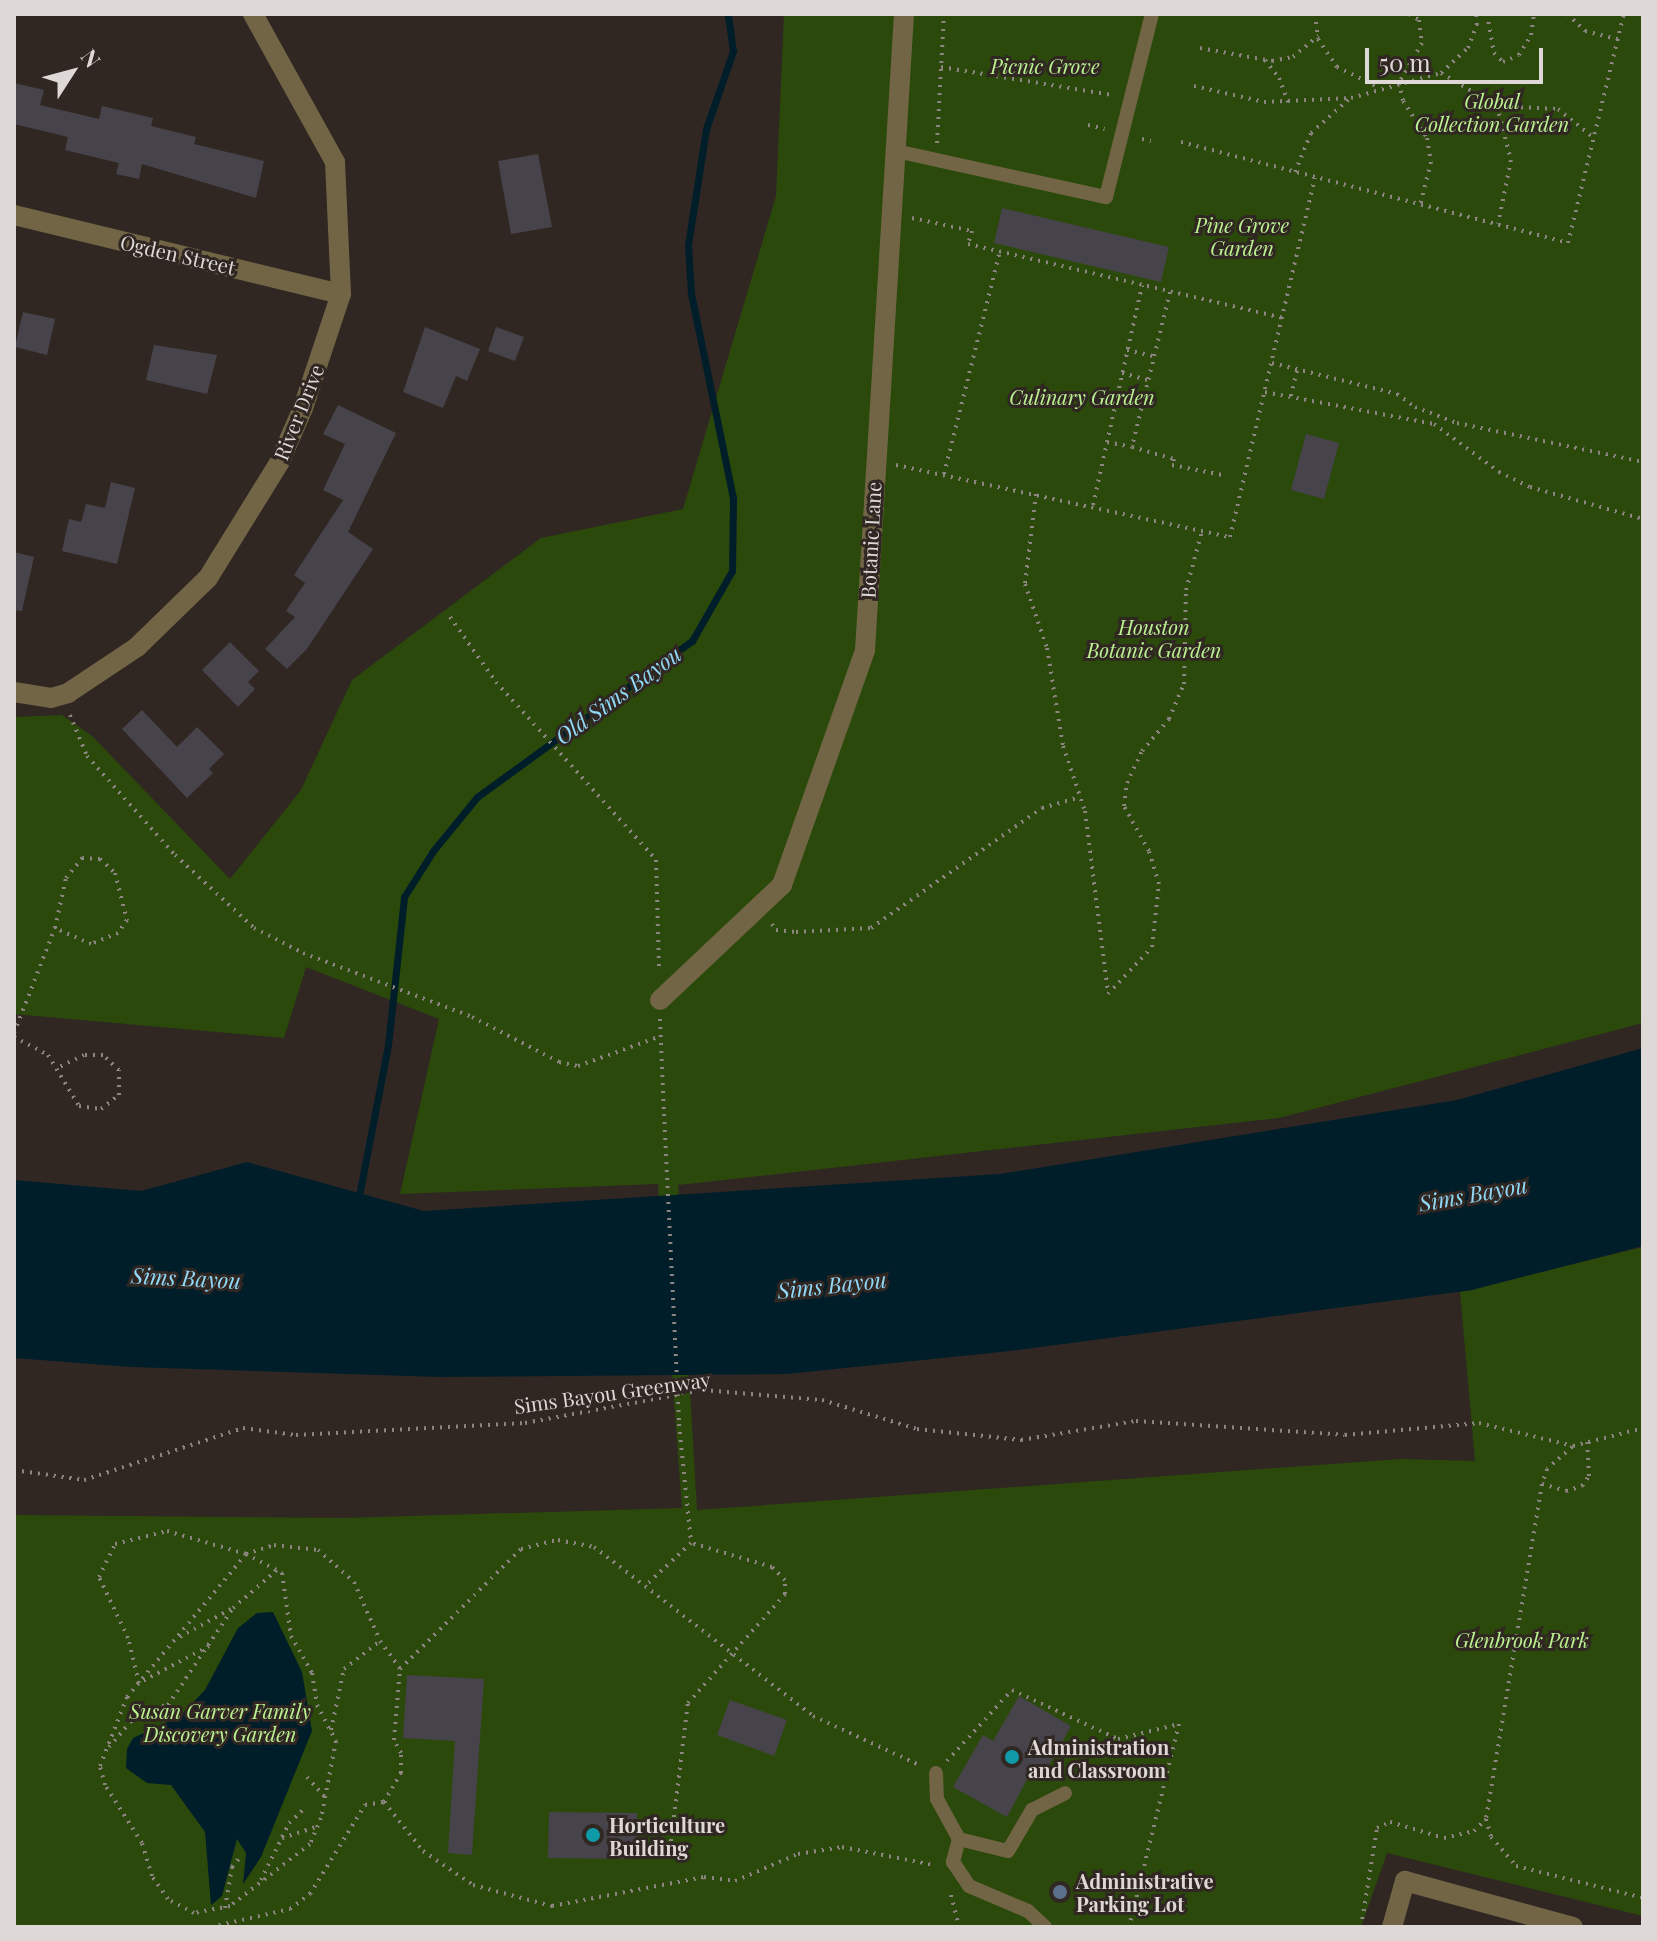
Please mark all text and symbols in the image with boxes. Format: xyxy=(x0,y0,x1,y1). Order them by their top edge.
north arrow xyxy=(32,32,112,112)
scale bar xyxy=(1369,32,1547,82)
text: N xyxy=(75,43,108,73)
text: 50 m xyxy=(1379,46,1431,78)
park label: Picnic Grove xyxy=(990,53,1100,77)
park label: Global Collection Garden xyxy=(1415,88,1569,135)
park label: Pine Grove Garden xyxy=(1195,212,1289,259)
street label: Ogden Street xyxy=(118,229,238,279)
street label: River Drive xyxy=(268,361,328,463)
park label: Culinary Garden xyxy=(1009,384,1155,408)
street label: Botanic Lane xyxy=(855,481,885,599)
park label: Houston Botanic Garden xyxy=(1087,615,1221,662)
water label: Old Sims Bayou xyxy=(550,640,686,750)
water label: Sims Bayou xyxy=(1417,1171,1529,1217)
water label: Sims Bayou xyxy=(130,1262,242,1294)
water label: Sims Bayou xyxy=(776,1266,888,1304)
street label: Sims Bayou Greenway xyxy=(512,1366,712,1418)
park label: Glenbrook Park xyxy=(1455,1627,1589,1651)
park label: Susan Garver Family Discovery Garden xyxy=(129,1698,311,1745)
place label: Administration and Classroom xyxy=(1028,1734,1169,1781)
marker: Administration and Classroom xyxy=(1003,1748,1021,1766)
place label: Horticulture Building xyxy=(609,1812,725,1859)
marker: Horticulture Building xyxy=(584,1826,602,1844)
place label: Administrative Parking Lot xyxy=(1076,1868,1213,1915)
marker: Administrative Parking Lot xyxy=(1051,1883,1069,1901)

